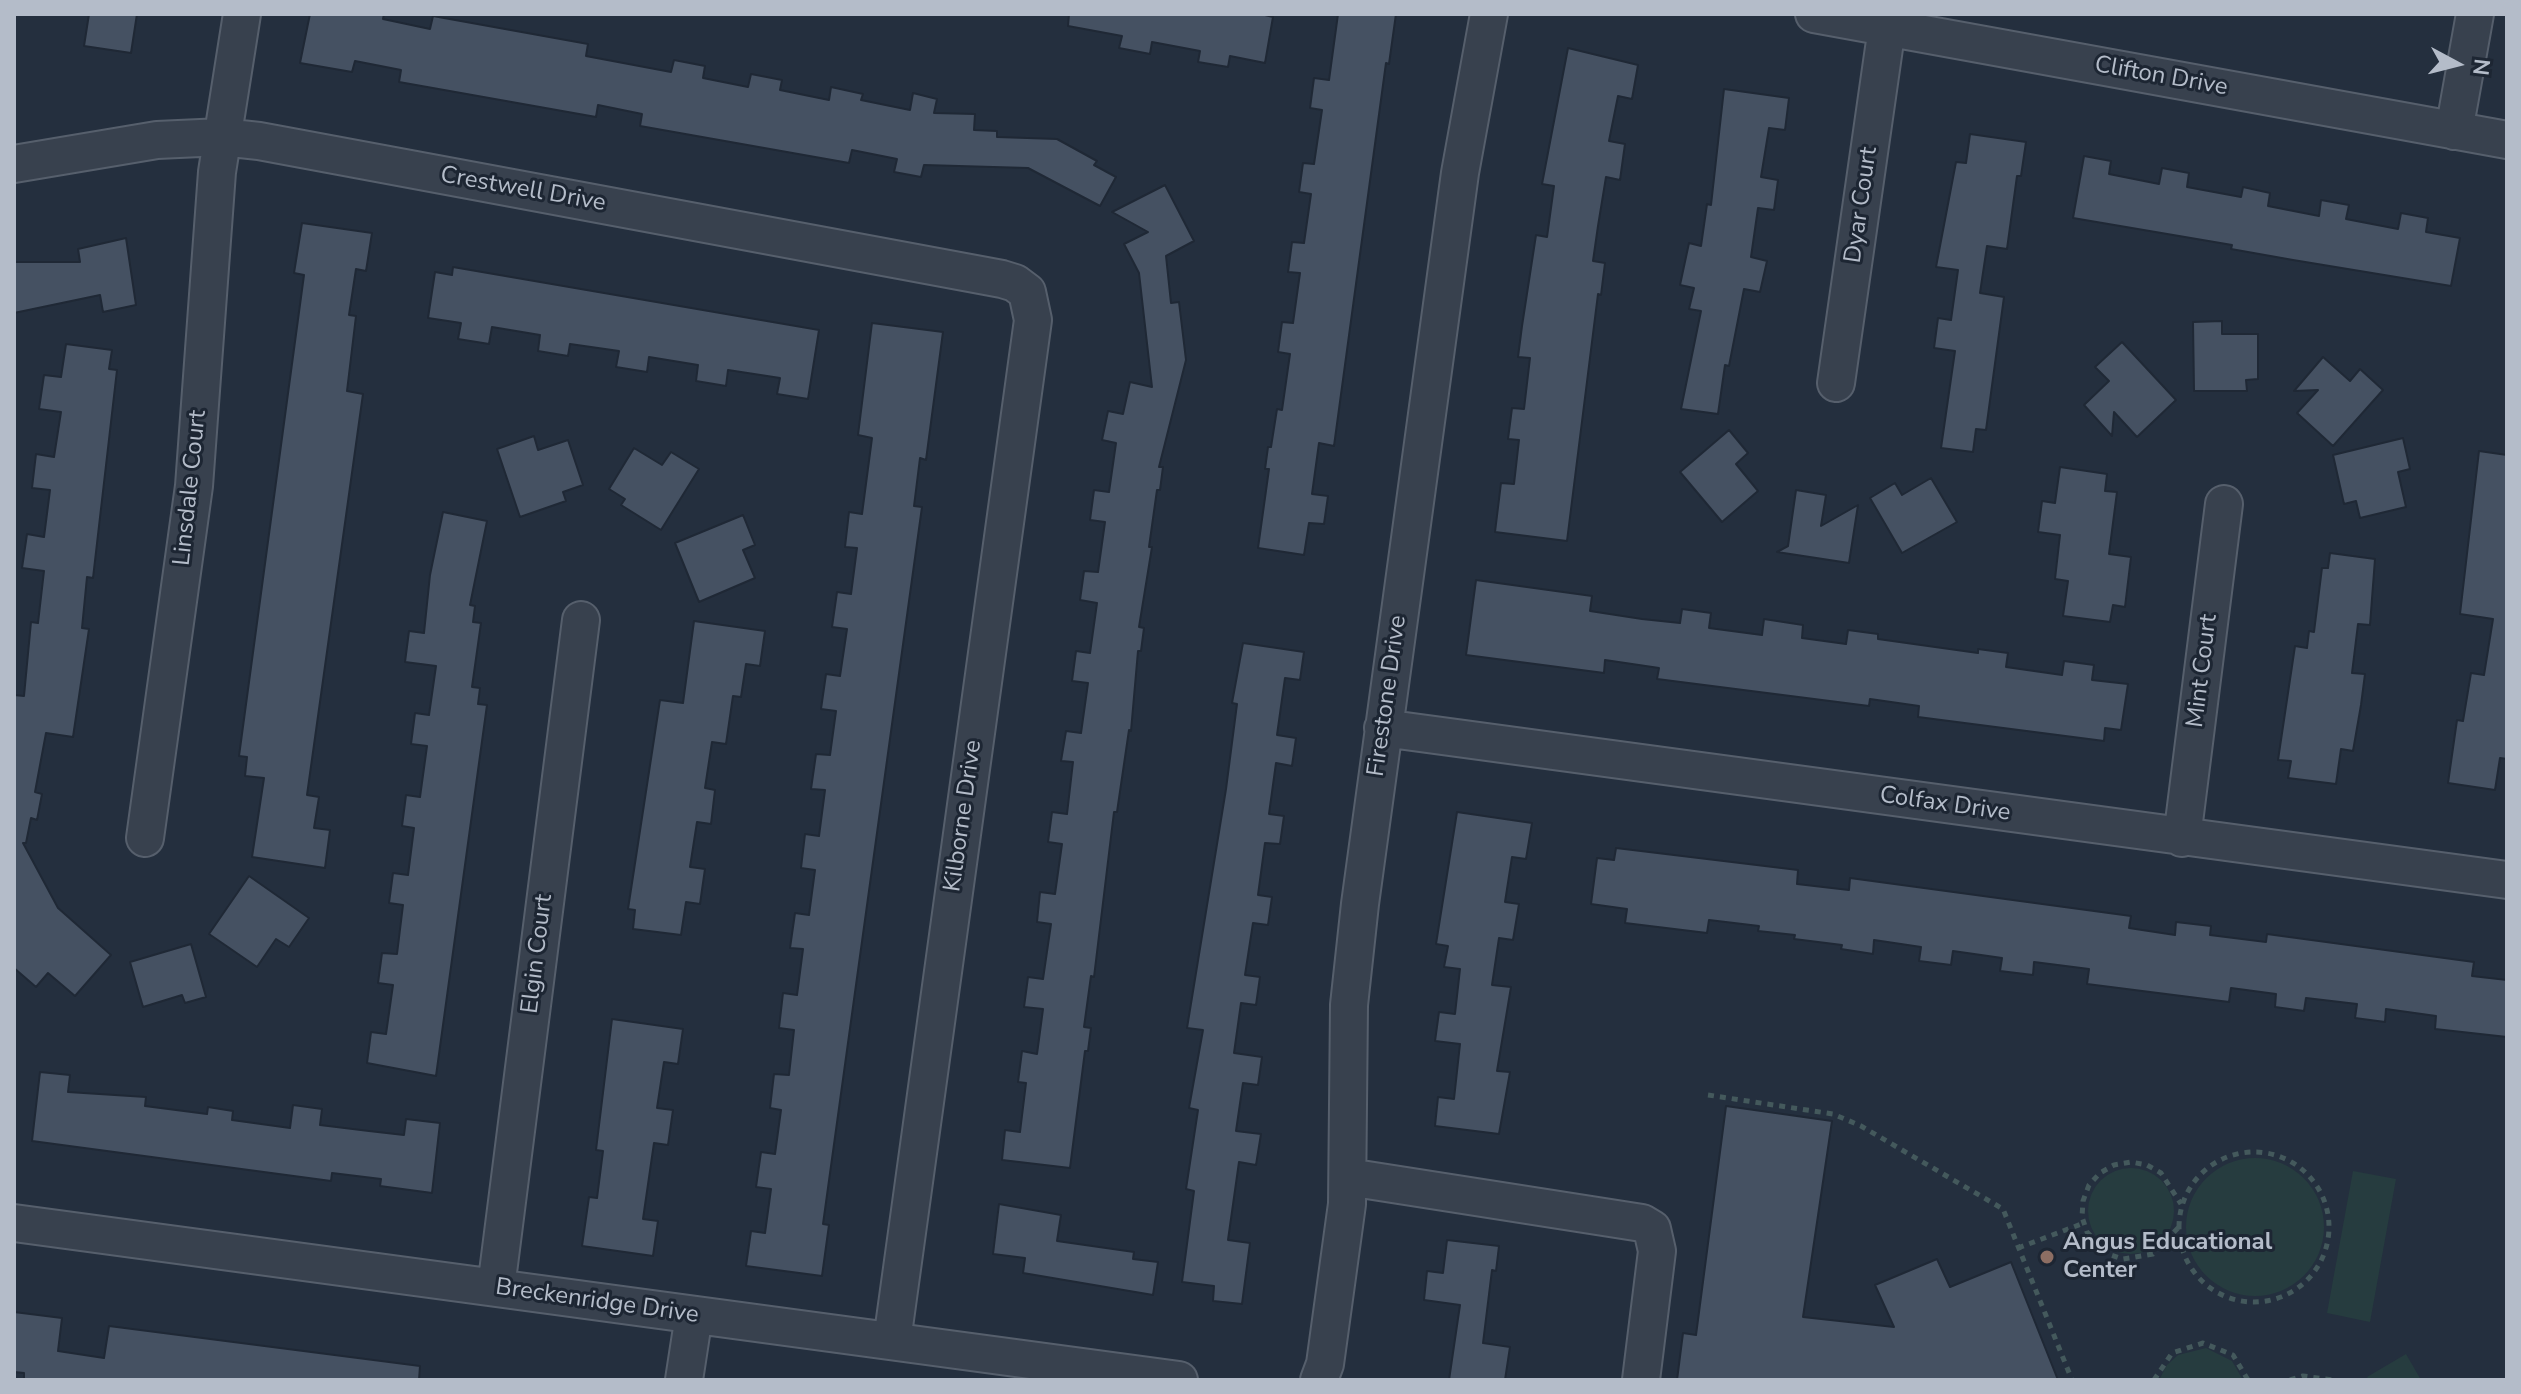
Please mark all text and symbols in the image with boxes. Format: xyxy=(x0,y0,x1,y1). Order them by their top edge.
north arrow xyxy=(2417,24,2497,104)
street label: Clifton Drive xyxy=(2092,51,2230,103)
text: N xyxy=(2465,57,2497,77)
street label: Dyar Court xyxy=(1840,145,1884,265)
street label: Crestwell Drive xyxy=(438,161,608,219)
street label: Linsdale Court xyxy=(169,409,213,567)
street label: Mint Court xyxy=(2182,613,2224,729)
street label: Firestone Drive xyxy=(1362,614,1414,778)
street label: Kilborne Drive xyxy=(939,738,989,894)
street label: Colfax Drive xyxy=(1878,782,2012,828)
street label: Elgin Court xyxy=(516,893,560,1015)
place label: Angus Educational Center xyxy=(2063,1229,2272,1285)
marker: Angus Educational Center xyxy=(2038,1248,2056,1266)
street label: Breckenridge Drive xyxy=(494,1273,700,1331)

